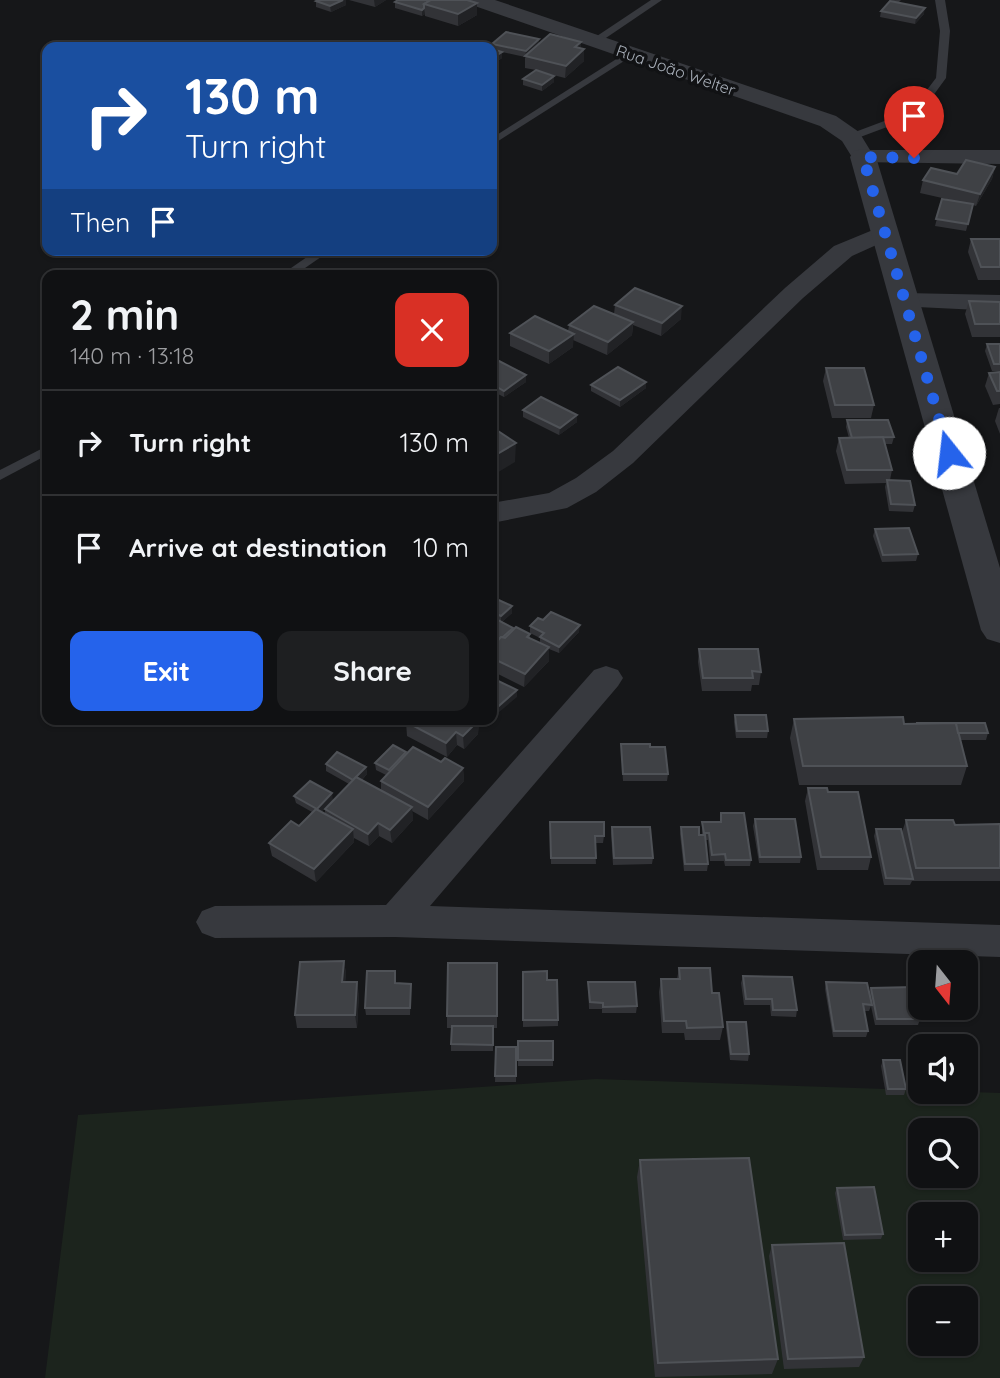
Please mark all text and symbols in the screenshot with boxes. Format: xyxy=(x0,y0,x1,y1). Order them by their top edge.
street label: Rua João Welter xyxy=(614,40,738,100)
text: 130 m xyxy=(185,65,319,126)
icon: right xyxy=(70,70,161,161)
pin xyxy=(884,86,944,158)
icon: arrive xyxy=(895,97,933,135)
text: Turn right xyxy=(185,126,326,166)
icon: arrive xyxy=(144,203,182,241)
text: Then xyxy=(70,206,130,239)
text: 2 min xyxy=(70,288,179,341)
button: close xyxy=(395,293,469,367)
text: 140 m · 13:18 xyxy=(70,341,194,370)
position arrow xyxy=(912,416,986,490)
icon: right xyxy=(70,424,108,462)
text: Turn right xyxy=(129,426,251,459)
text: 130 m xyxy=(399,426,469,459)
icon: arrive xyxy=(70,529,108,567)
text: Arrive at destination xyxy=(129,531,387,564)
text: 10 m xyxy=(413,531,469,564)
button: Exit xyxy=(70,631,263,711)
button: Share xyxy=(277,631,469,711)
north arrow xyxy=(908,950,978,1020)
map controls xyxy=(908,950,978,1356)
button: sound xyxy=(908,1034,978,1104)
button: search xyxy=(908,1118,978,1188)
button: + xyxy=(908,1202,978,1272)
button: − xyxy=(908,1286,978,1356)

